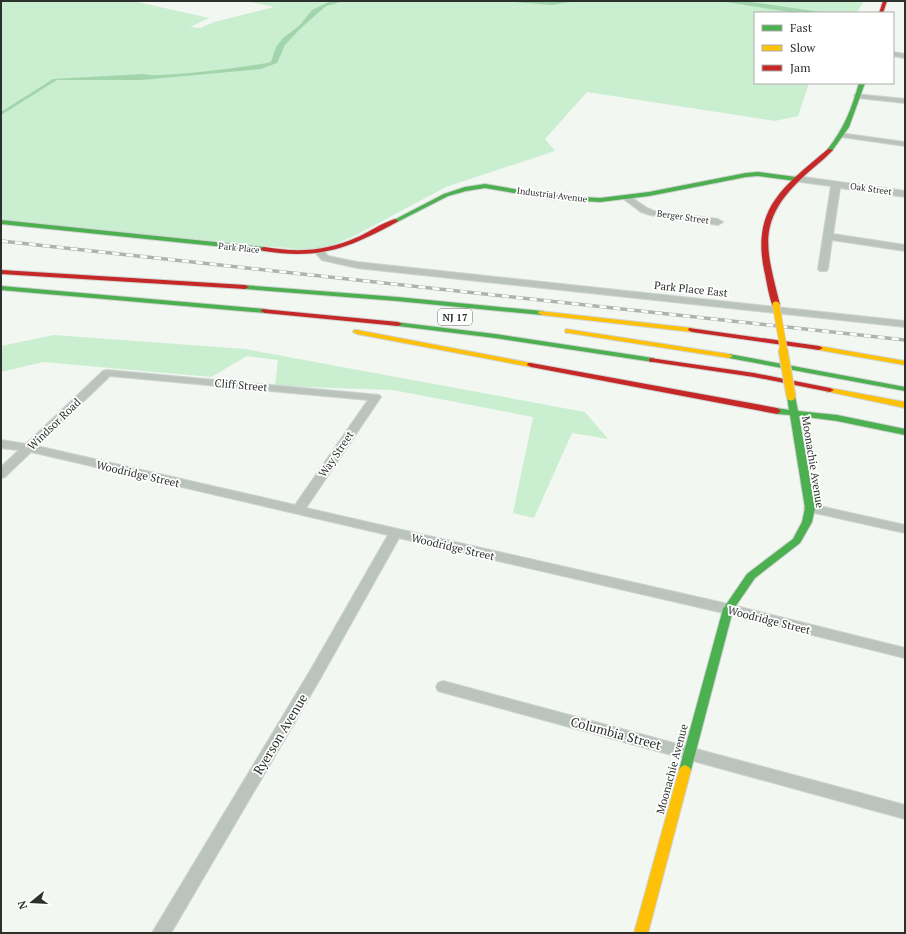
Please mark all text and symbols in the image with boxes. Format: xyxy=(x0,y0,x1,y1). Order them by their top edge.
legend xyxy=(754,12,894,84)
text: Fast xyxy=(790,20,813,35)
text: Slow xyxy=(790,40,816,55)
text: Jam xyxy=(790,60,811,75)
street label: Oak Street xyxy=(849,180,893,198)
street label: Industrial Avenue xyxy=(516,185,588,205)
street label: Berger Street xyxy=(656,207,710,227)
street label: Park Place xyxy=(218,240,261,256)
street label: Park Place East xyxy=(653,278,729,300)
road number: NJ 17 xyxy=(438,309,472,325)
street label: Cliff Street xyxy=(214,376,268,394)
street label: Windsor Road xyxy=(24,395,84,453)
street label: Moonachie Avenue xyxy=(799,415,827,509)
street label: Way Street xyxy=(315,428,357,480)
street label: Woodridge Street xyxy=(95,458,181,490)
street label: Woodridge Street xyxy=(410,531,496,563)
street label: Woodridge Street xyxy=(726,603,812,637)
street label: Ryerson Avenue xyxy=(249,690,311,778)
street label: Columbia Street xyxy=(569,712,664,754)
street label: Moonachie Avenue xyxy=(653,722,691,816)
north arrow xyxy=(12,882,52,922)
text: N xyxy=(14,898,30,911)

